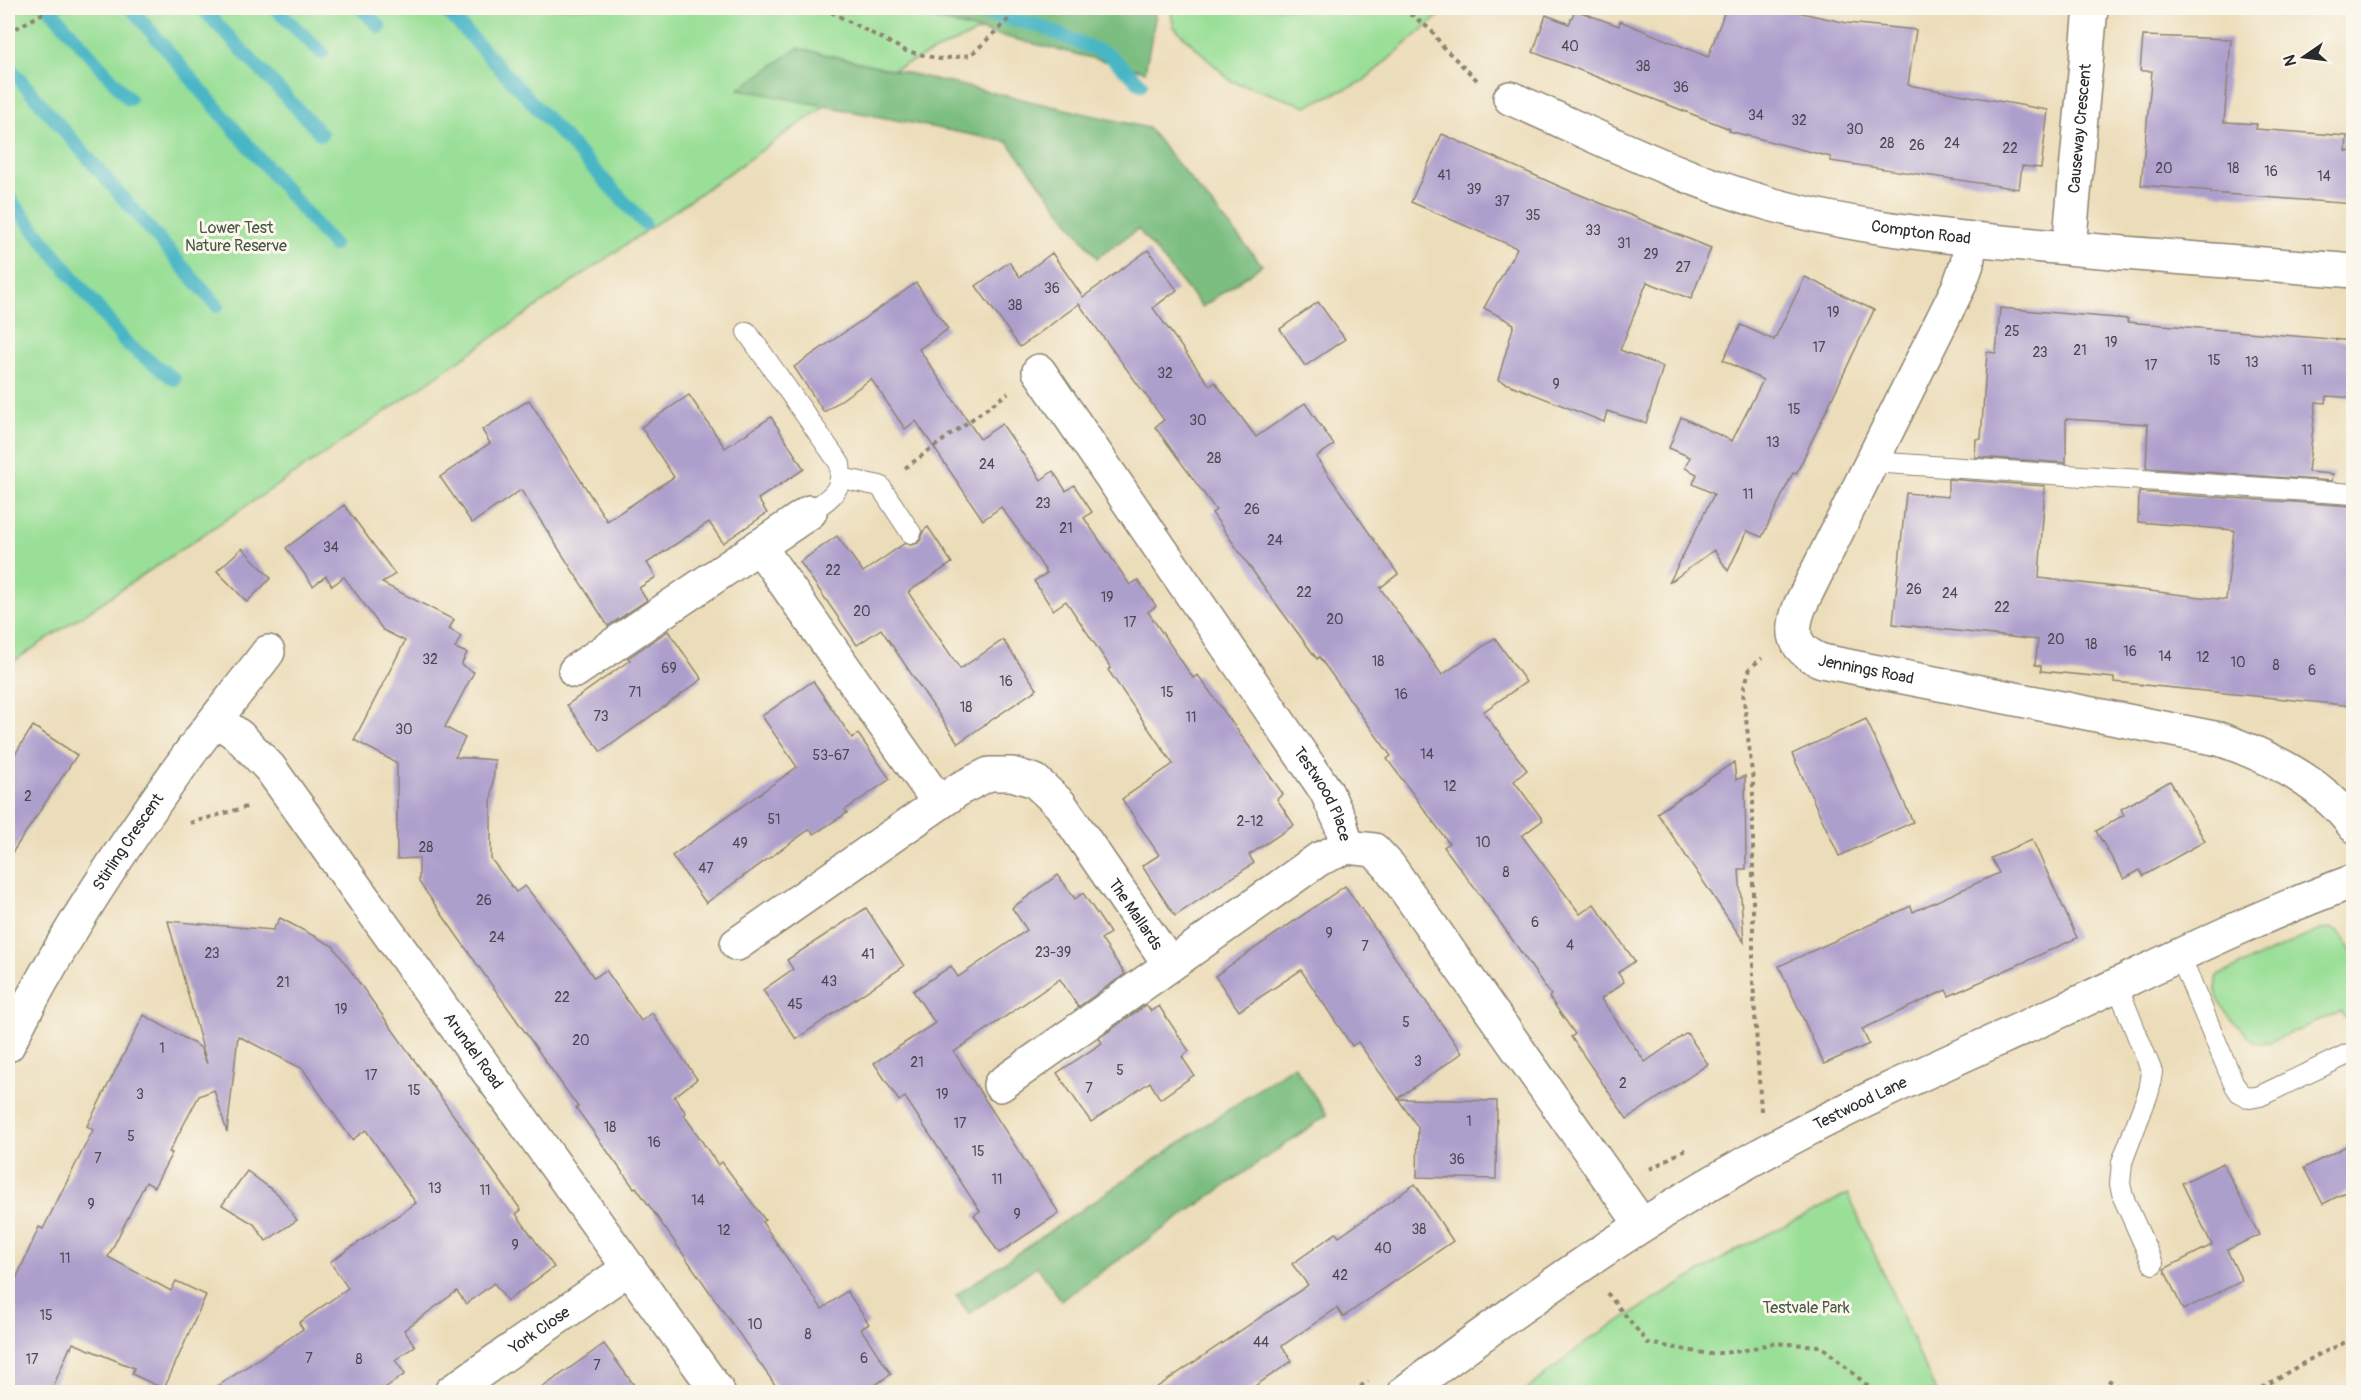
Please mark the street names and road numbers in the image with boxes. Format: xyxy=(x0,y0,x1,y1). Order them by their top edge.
street label: Causeway Crescent xyxy=(2064,62,2096,194)
street label: Compton Road xyxy=(1870,216,1972,249)
street label: Jennings Road xyxy=(1817,651,1916,689)
street label: Testwood Place xyxy=(1289,743,1355,844)
street label: Stirling Crescent xyxy=(88,789,168,894)
street label: The Mallards xyxy=(1104,875,1167,954)
street label: Arundel Road xyxy=(439,1009,507,1093)
street label: Testwood Lane xyxy=(1810,1072,1910,1135)
street label: York Close xyxy=(504,1302,574,1359)

